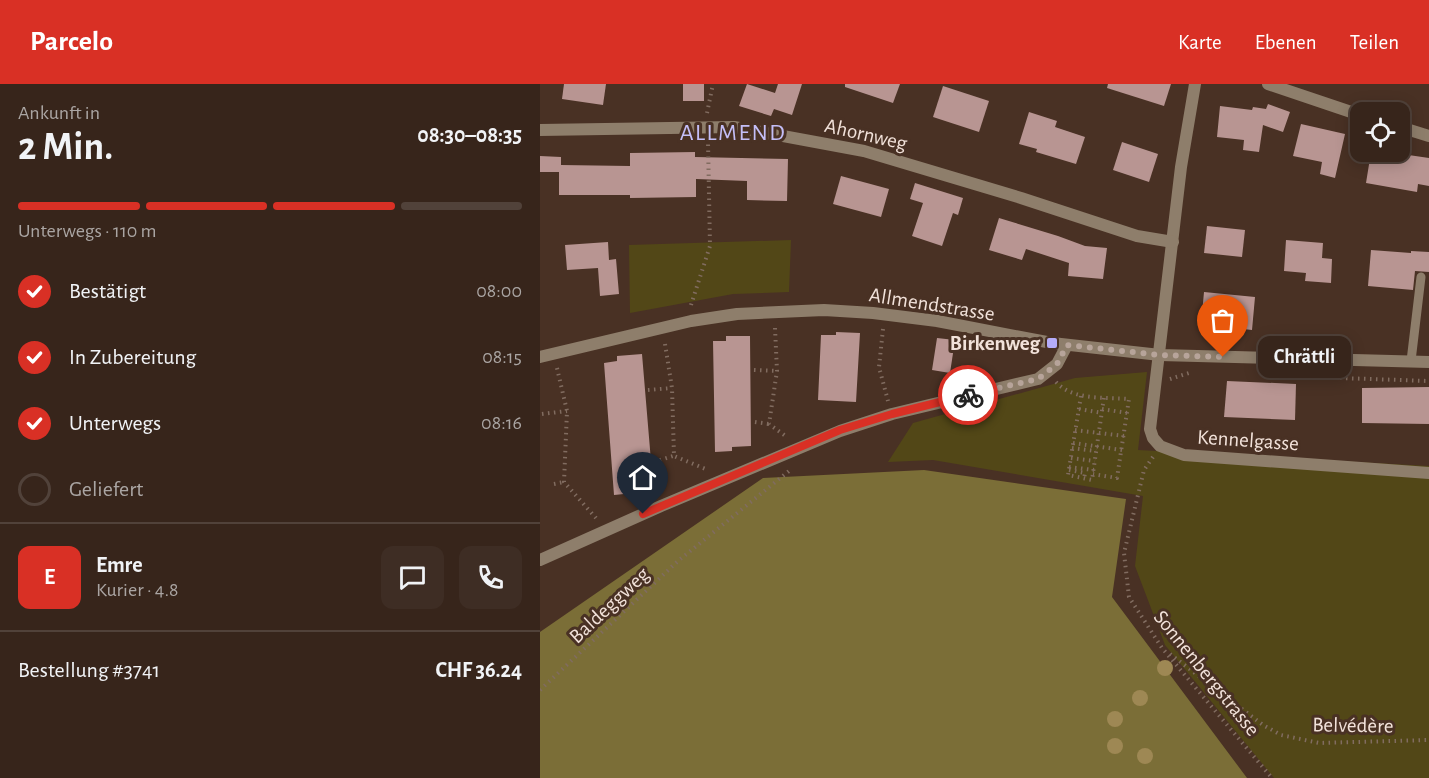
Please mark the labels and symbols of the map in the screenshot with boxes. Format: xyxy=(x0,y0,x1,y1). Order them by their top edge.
street label: Ahornweg xyxy=(823,115,910,154)
district label: ALLMEND xyxy=(680,121,786,145)
street label: Allmendstrasse xyxy=(868,284,996,325)
pin xyxy=(1197,295,1248,357)
place label: Birkenweg xyxy=(950,333,1040,354)
marker: Birkenweg xyxy=(1045,336,1059,350)
callout: Chrättli xyxy=(1259,336,1352,378)
courier xyxy=(938,365,998,425)
street label: Kennelgasse xyxy=(1196,426,1300,455)
pin xyxy=(617,452,668,514)
street label: Baldeggweg xyxy=(565,563,654,647)
street label: Sonnenbergstrasse xyxy=(1150,606,1264,740)
street label: Belvédère xyxy=(1312,714,1394,737)

